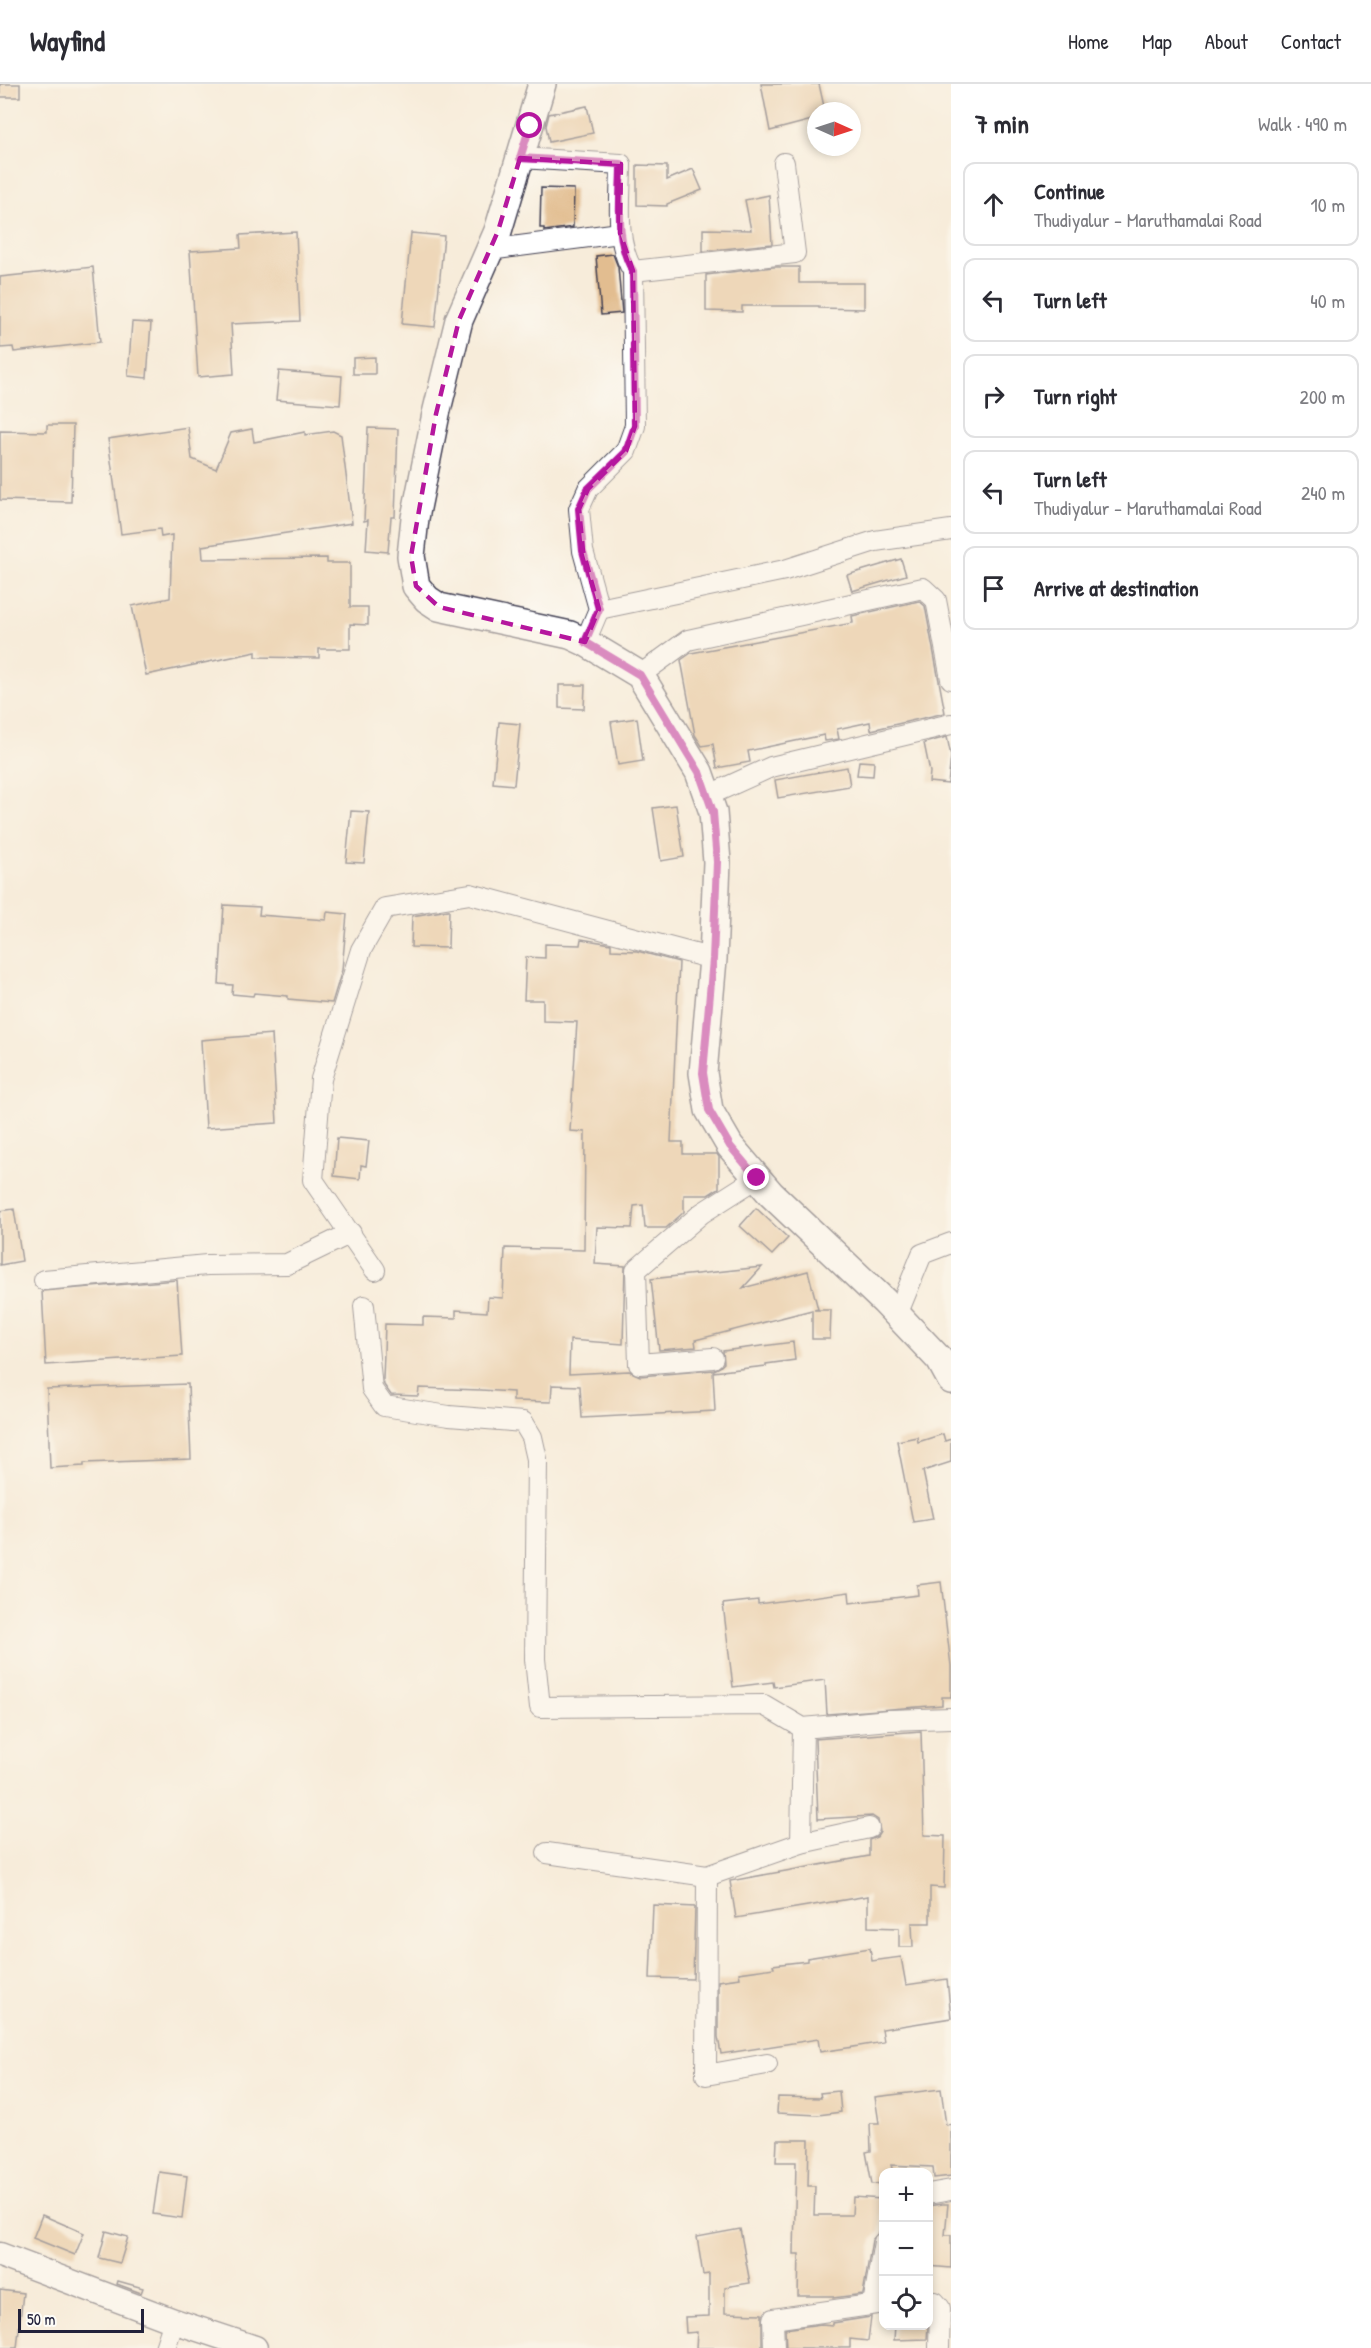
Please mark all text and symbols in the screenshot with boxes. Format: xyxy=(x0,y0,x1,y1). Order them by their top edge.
text: Wayfind xyxy=(30,22,105,60)
text: Home xyxy=(1068,27,1109,56)
text: Map xyxy=(1142,27,1172,56)
text: About xyxy=(1205,27,1248,56)
text: Contact xyxy=(1281,27,1341,56)
north arrow xyxy=(807,102,861,156)
text: 7 min xyxy=(975,106,1029,141)
text: Walk · 490 m xyxy=(1258,110,1347,137)
route start xyxy=(516,112,542,138)
text: Continue xyxy=(1034,176,1105,206)
icon: ahead xyxy=(977,188,1010,221)
text: 10 m xyxy=(1311,191,1345,218)
text: Thudiyalur - Maruthamalai Road xyxy=(1034,206,1262,233)
icon: left xyxy=(977,284,1010,317)
text: Turn left xyxy=(1034,285,1107,315)
text: 40 m xyxy=(1310,287,1345,314)
icon: right xyxy=(977,380,1010,413)
text: Turn right xyxy=(1034,381,1117,411)
text: 200 m xyxy=(1300,383,1345,410)
text: Turn left xyxy=(1034,464,1107,494)
icon: left xyxy=(977,476,1010,509)
text: 240 m xyxy=(1301,479,1345,506)
text: Thudiyalur - Maruthamalai Road xyxy=(1034,494,1262,521)
icon: arrive xyxy=(977,572,1010,605)
text: Arrive at destination xyxy=(1034,573,1199,603)
route end xyxy=(743,1164,769,1190)
map controls xyxy=(879,2168,933,2330)
button: + xyxy=(879,2168,933,2222)
button: − xyxy=(879,2222,933,2276)
button: locate xyxy=(879,2276,933,2330)
scale bar xyxy=(18,2306,144,2334)
text: 50 m xyxy=(27,2308,56,2330)

